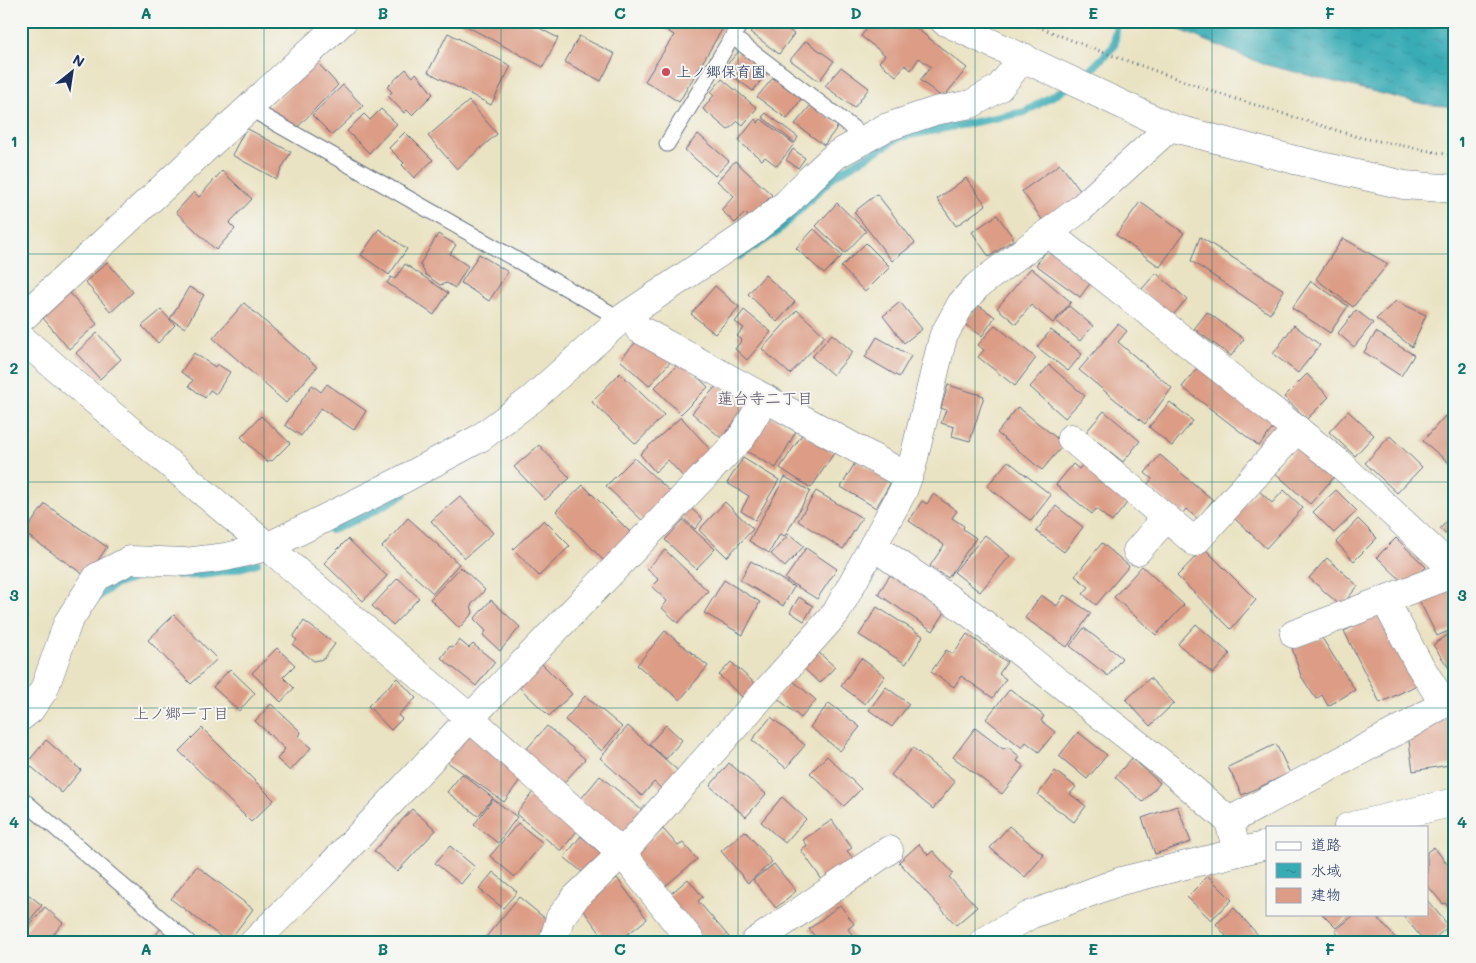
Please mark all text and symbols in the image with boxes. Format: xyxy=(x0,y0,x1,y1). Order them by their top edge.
text: A xyxy=(140,2,152,23)
text: B xyxy=(378,2,388,23)
text: C xyxy=(614,2,626,23)
text: D xyxy=(850,2,862,23)
text: E xyxy=(1088,2,1098,23)
text: F xyxy=(1325,2,1335,23)
north arrow xyxy=(48,48,98,98)
text: N xyxy=(69,49,88,71)
place label: 上ノ郷保育園 xyxy=(676,61,766,81)
marker: 上ノ郷保育園 xyxy=(660,66,672,78)
text: 1 xyxy=(10,130,18,151)
text: 1 xyxy=(1458,130,1466,151)
text: 2 xyxy=(10,357,19,378)
text: 2 xyxy=(1458,357,1467,378)
district label: 蓮台寺二丁目 xyxy=(717,387,813,408)
text: 3 xyxy=(9,584,19,605)
text: 3 xyxy=(1457,584,1467,605)
district label: 上ノ郷一丁目 xyxy=(133,702,229,723)
text: 4 xyxy=(9,811,19,832)
text: 4 xyxy=(1457,811,1467,832)
legend xyxy=(1266,826,1428,916)
text: 道路 xyxy=(1311,834,1341,854)
text: 水域 xyxy=(1311,860,1341,880)
text: 建物 xyxy=(1311,884,1341,904)
text: A xyxy=(140,938,152,959)
text: B xyxy=(378,938,388,959)
text: C xyxy=(614,938,626,959)
text: D xyxy=(850,938,862,959)
text: E xyxy=(1088,938,1098,959)
text: F xyxy=(1325,938,1335,959)

